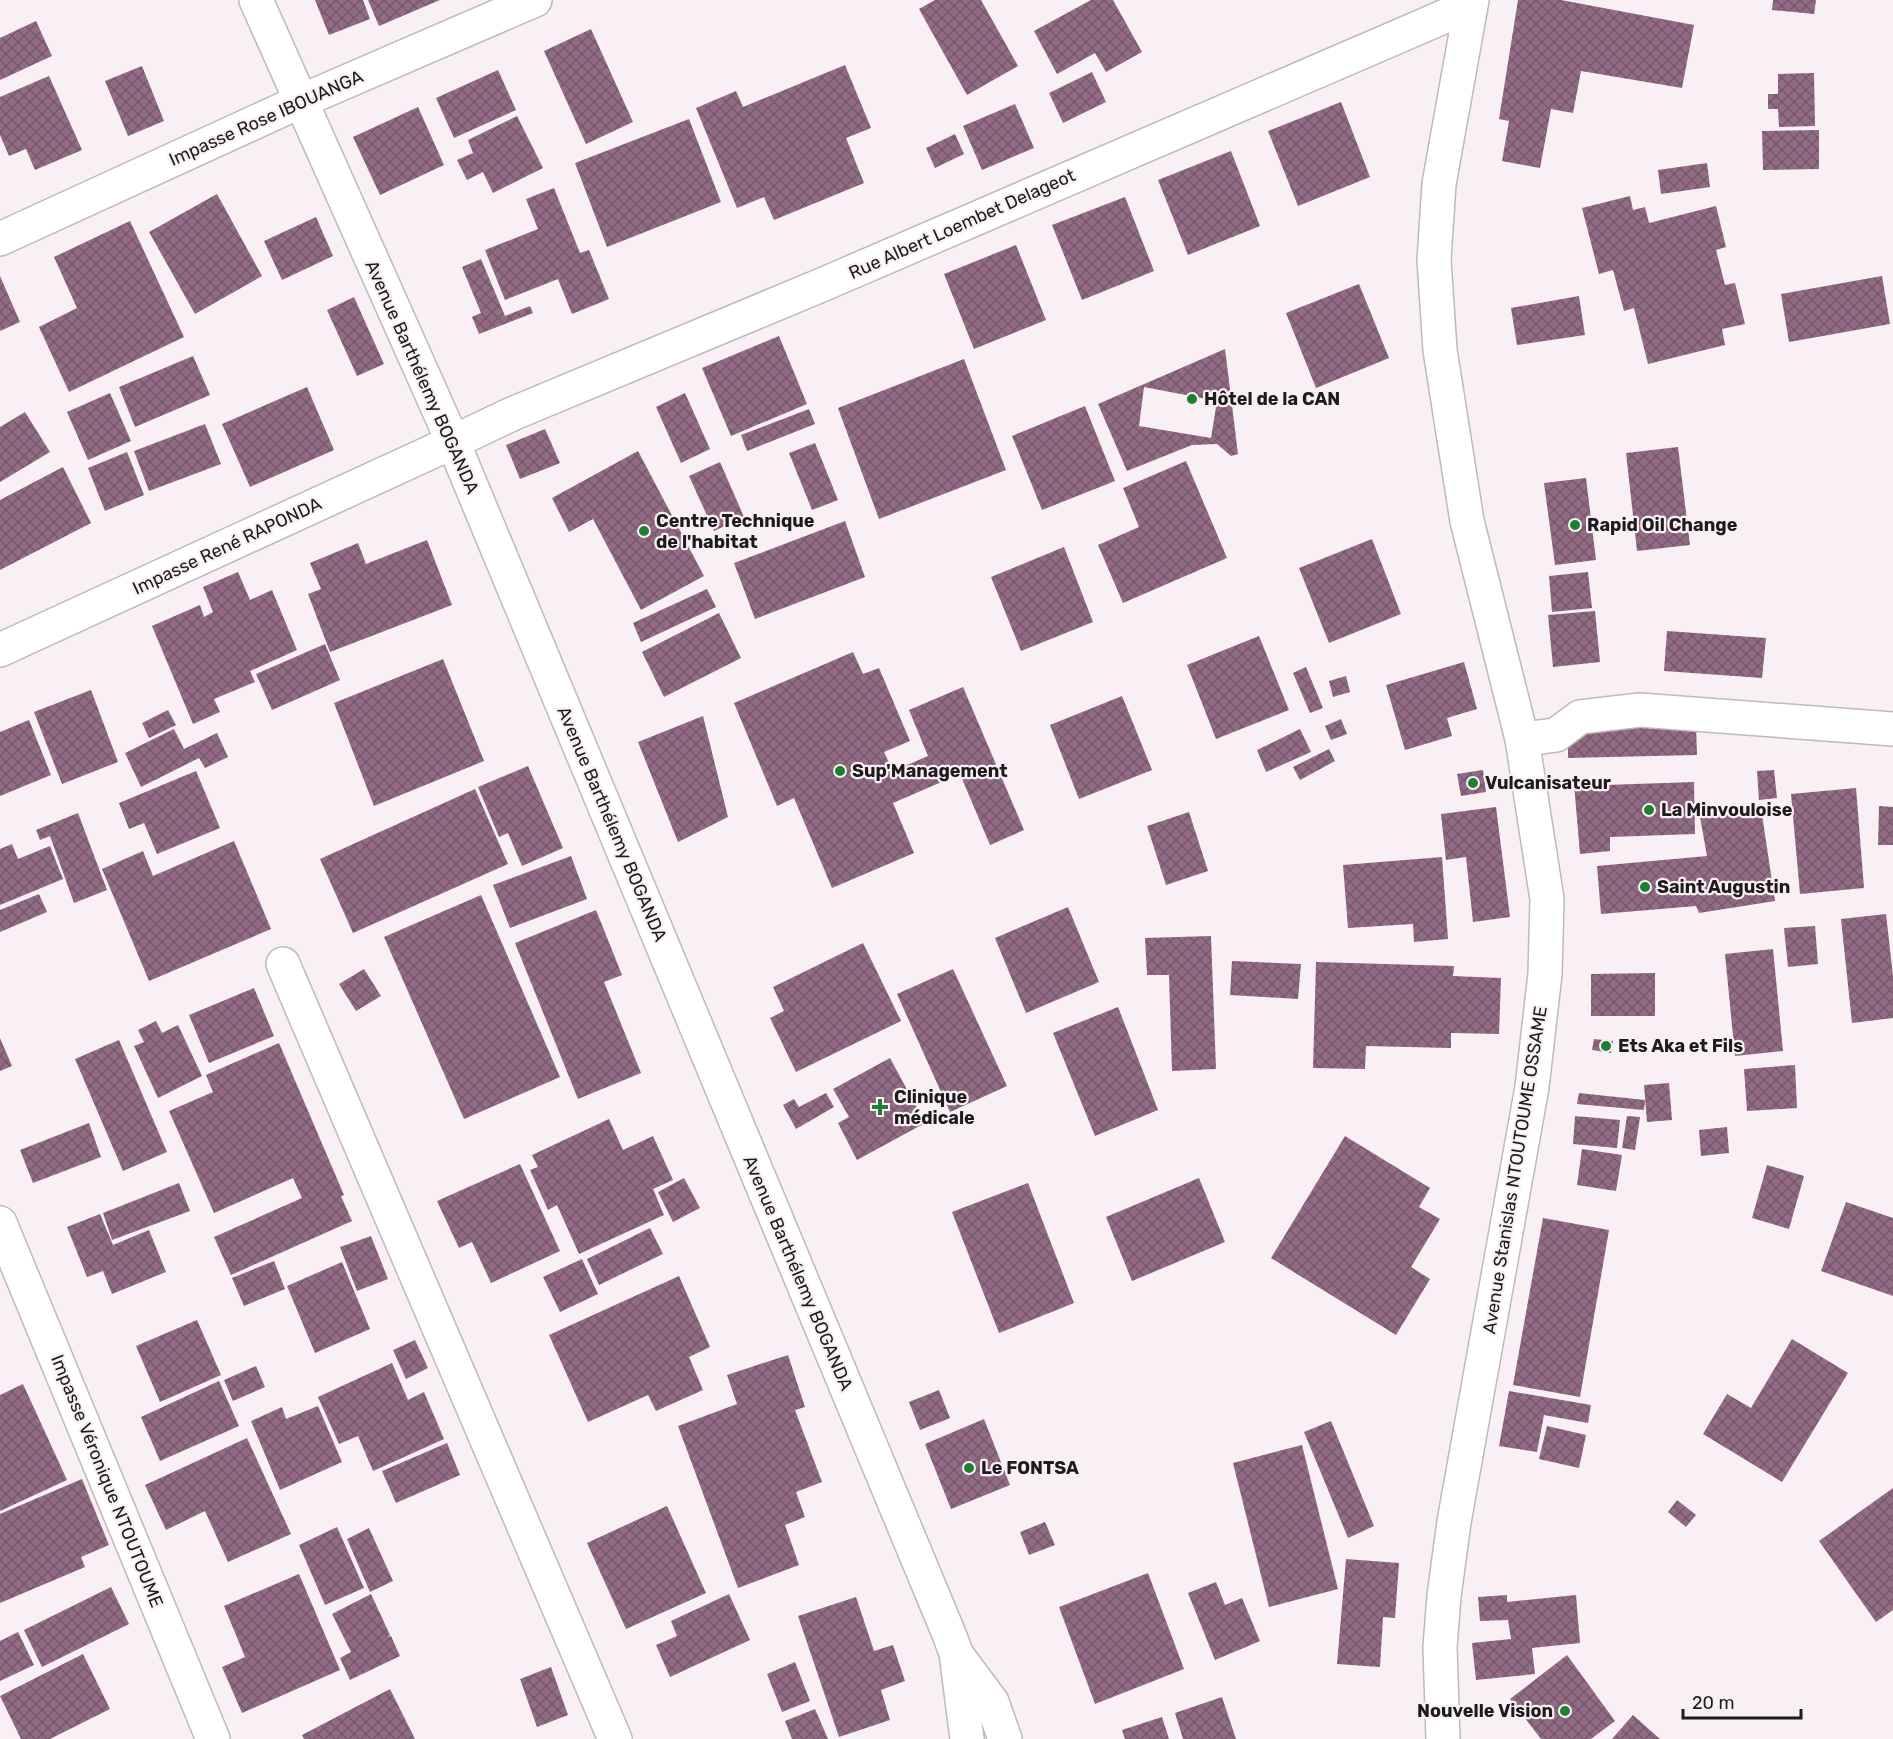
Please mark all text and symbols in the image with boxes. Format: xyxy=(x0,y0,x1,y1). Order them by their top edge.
street label: Impasse Rose IBOUANGA xyxy=(165,65,367,171)
street label: Rue Albert Loembet Delageot xyxy=(845,164,1079,284)
street label: Avenue Barthélemy BOGANDA xyxy=(360,257,484,497)
place label: Hôtel de la CAN xyxy=(1204,388,1340,410)
marker: Hôtel de la CAN xyxy=(1185,392,1199,406)
street label: Impasse René RAPONDA xyxy=(129,493,325,599)
place label: Centre Technique de l'habitat xyxy=(656,510,815,553)
place label: Rapid Oil Change xyxy=(1587,514,1738,536)
marker: Rapid Oil Change xyxy=(1568,518,1582,532)
marker: Centre Technique de l'habitat xyxy=(637,524,651,538)
street label: Avenue Barthélemy BOGANDA xyxy=(552,703,672,945)
place label: Sup'Management xyxy=(852,760,1008,782)
marker: Sup'Management xyxy=(833,764,847,778)
place label: Vulcanisateur xyxy=(1485,772,1611,794)
marker: Vulcanisateur xyxy=(1466,776,1480,790)
place label: La Minvouloise xyxy=(1661,799,1793,821)
marker: La Minvouloise xyxy=(1642,803,1656,817)
place label: Saint Augustin xyxy=(1657,876,1790,898)
marker: Saint Augustin xyxy=(1638,880,1652,894)
street label: Avenue Stanislas NTOUTOUME OSSAME xyxy=(1478,1004,1552,1336)
place label: Ets Aka et Fils xyxy=(1618,1035,1743,1057)
marker: Ets Aka et Fils xyxy=(1599,1039,1613,1053)
place label: Clinique médicale xyxy=(894,1086,975,1129)
marker: Clinique médicale xyxy=(871,1098,889,1116)
street label: Avenue Barthélemy BOGANDA xyxy=(738,1152,858,1394)
street label: Impasse Véronique NTOUTOUME xyxy=(46,1351,168,1611)
place label: Le FONTSA xyxy=(981,1457,1079,1479)
marker: Le FONTSA xyxy=(962,1461,976,1475)
scale bar xyxy=(1683,1682,1802,1720)
text: 20 m xyxy=(1692,1692,1734,1714)
place label: Nouvelle Vision xyxy=(1417,1700,1553,1722)
marker: Nouvelle Vision xyxy=(1558,1704,1572,1718)

